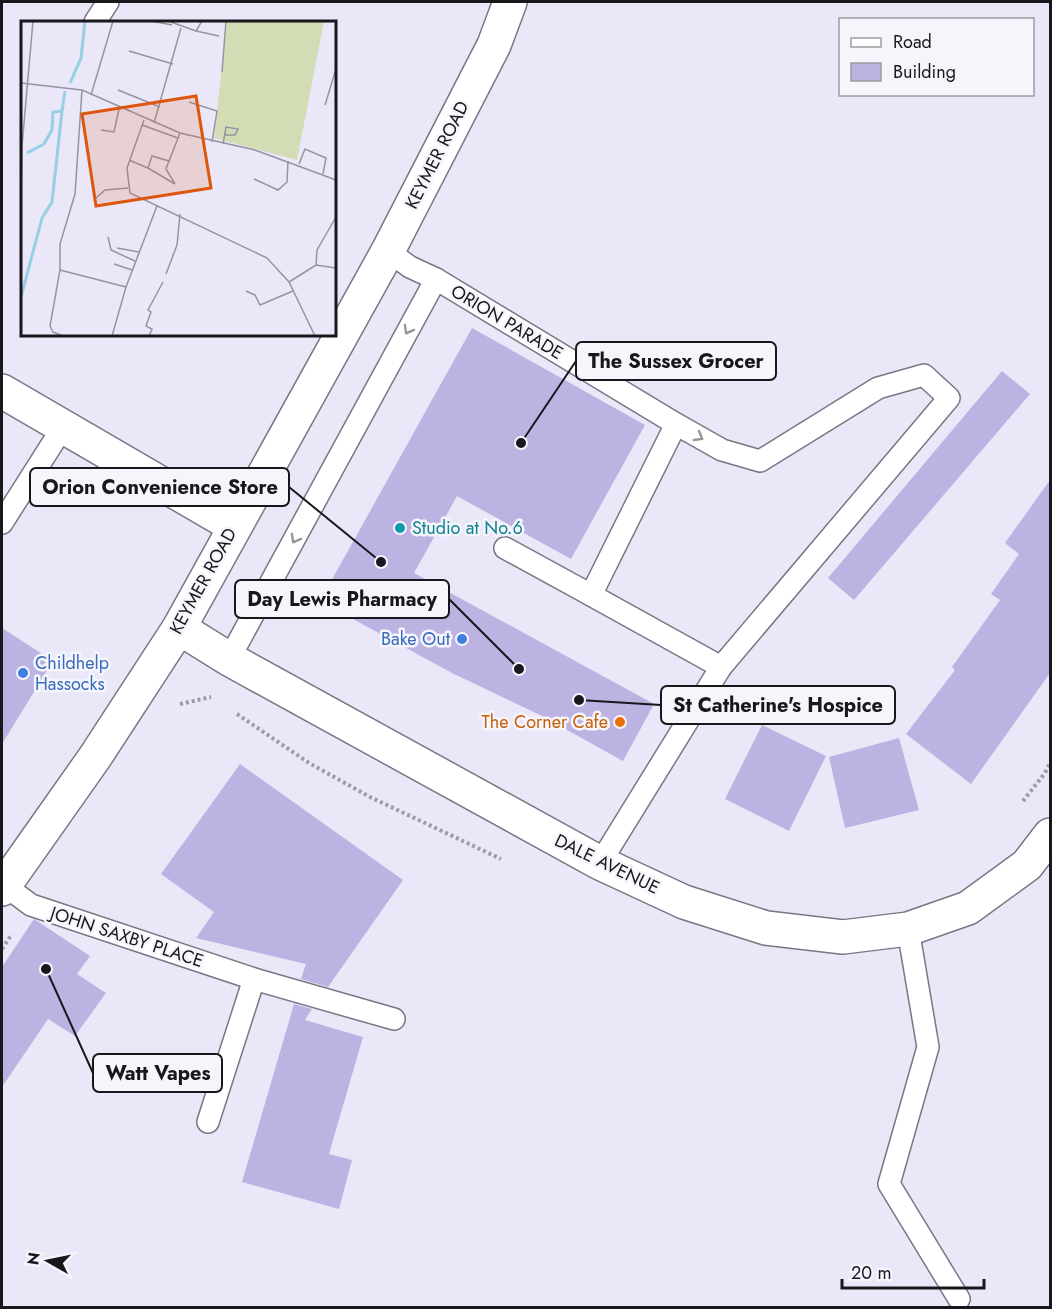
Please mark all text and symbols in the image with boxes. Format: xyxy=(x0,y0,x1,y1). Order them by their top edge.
legend xyxy=(839,18,1034,96)
inset map xyxy=(21,21,336,336)
text: Road xyxy=(893,29,932,55)
text: Building xyxy=(893,59,956,85)
street label: KEYMER ROAD xyxy=(399,97,475,213)
street label: ORION PARADE xyxy=(446,278,568,366)
one-way arrow xyxy=(404,324,415,335)
callout: The Sussex Grocer xyxy=(576,342,776,380)
text: The Sussex Grocer xyxy=(588,347,765,376)
one-way arrow xyxy=(693,430,703,441)
callout: Orion Convenience Store xyxy=(30,468,289,506)
text: Orion Convenience Store xyxy=(42,473,278,502)
place label: Studio at No.6 xyxy=(412,515,523,541)
marker: Studio at No.6 xyxy=(393,521,407,535)
street label: KEYMER ROAD xyxy=(163,523,243,639)
one-way arrow xyxy=(291,532,302,543)
callout: Day Lewis Pharmacy xyxy=(235,580,449,618)
text: Day Lewis Pharmacy xyxy=(247,585,437,614)
place label: Bake Out xyxy=(381,626,451,652)
marker: Bake Out xyxy=(455,632,469,646)
place label: Childhelp Hassocks xyxy=(35,650,109,697)
marker: Childhelp Hassocks xyxy=(16,666,30,680)
callout: St Catherine's Hospice xyxy=(661,686,895,724)
text: St Catherine's Hospice xyxy=(673,691,883,720)
place label: The Corner Cafe xyxy=(481,709,608,735)
marker: The Corner Cafe xyxy=(613,715,627,729)
street label: DALE AVENUE xyxy=(550,827,664,901)
street label: JOHN SAXBY PLACE xyxy=(45,899,207,974)
callout: Watt Vapes xyxy=(93,1054,222,1092)
text: Watt Vapes xyxy=(105,1059,211,1088)
north arrow xyxy=(18,1231,78,1291)
text: N xyxy=(21,1251,46,1267)
scale bar xyxy=(842,1252,984,1290)
text: 20 m xyxy=(851,1260,891,1286)

